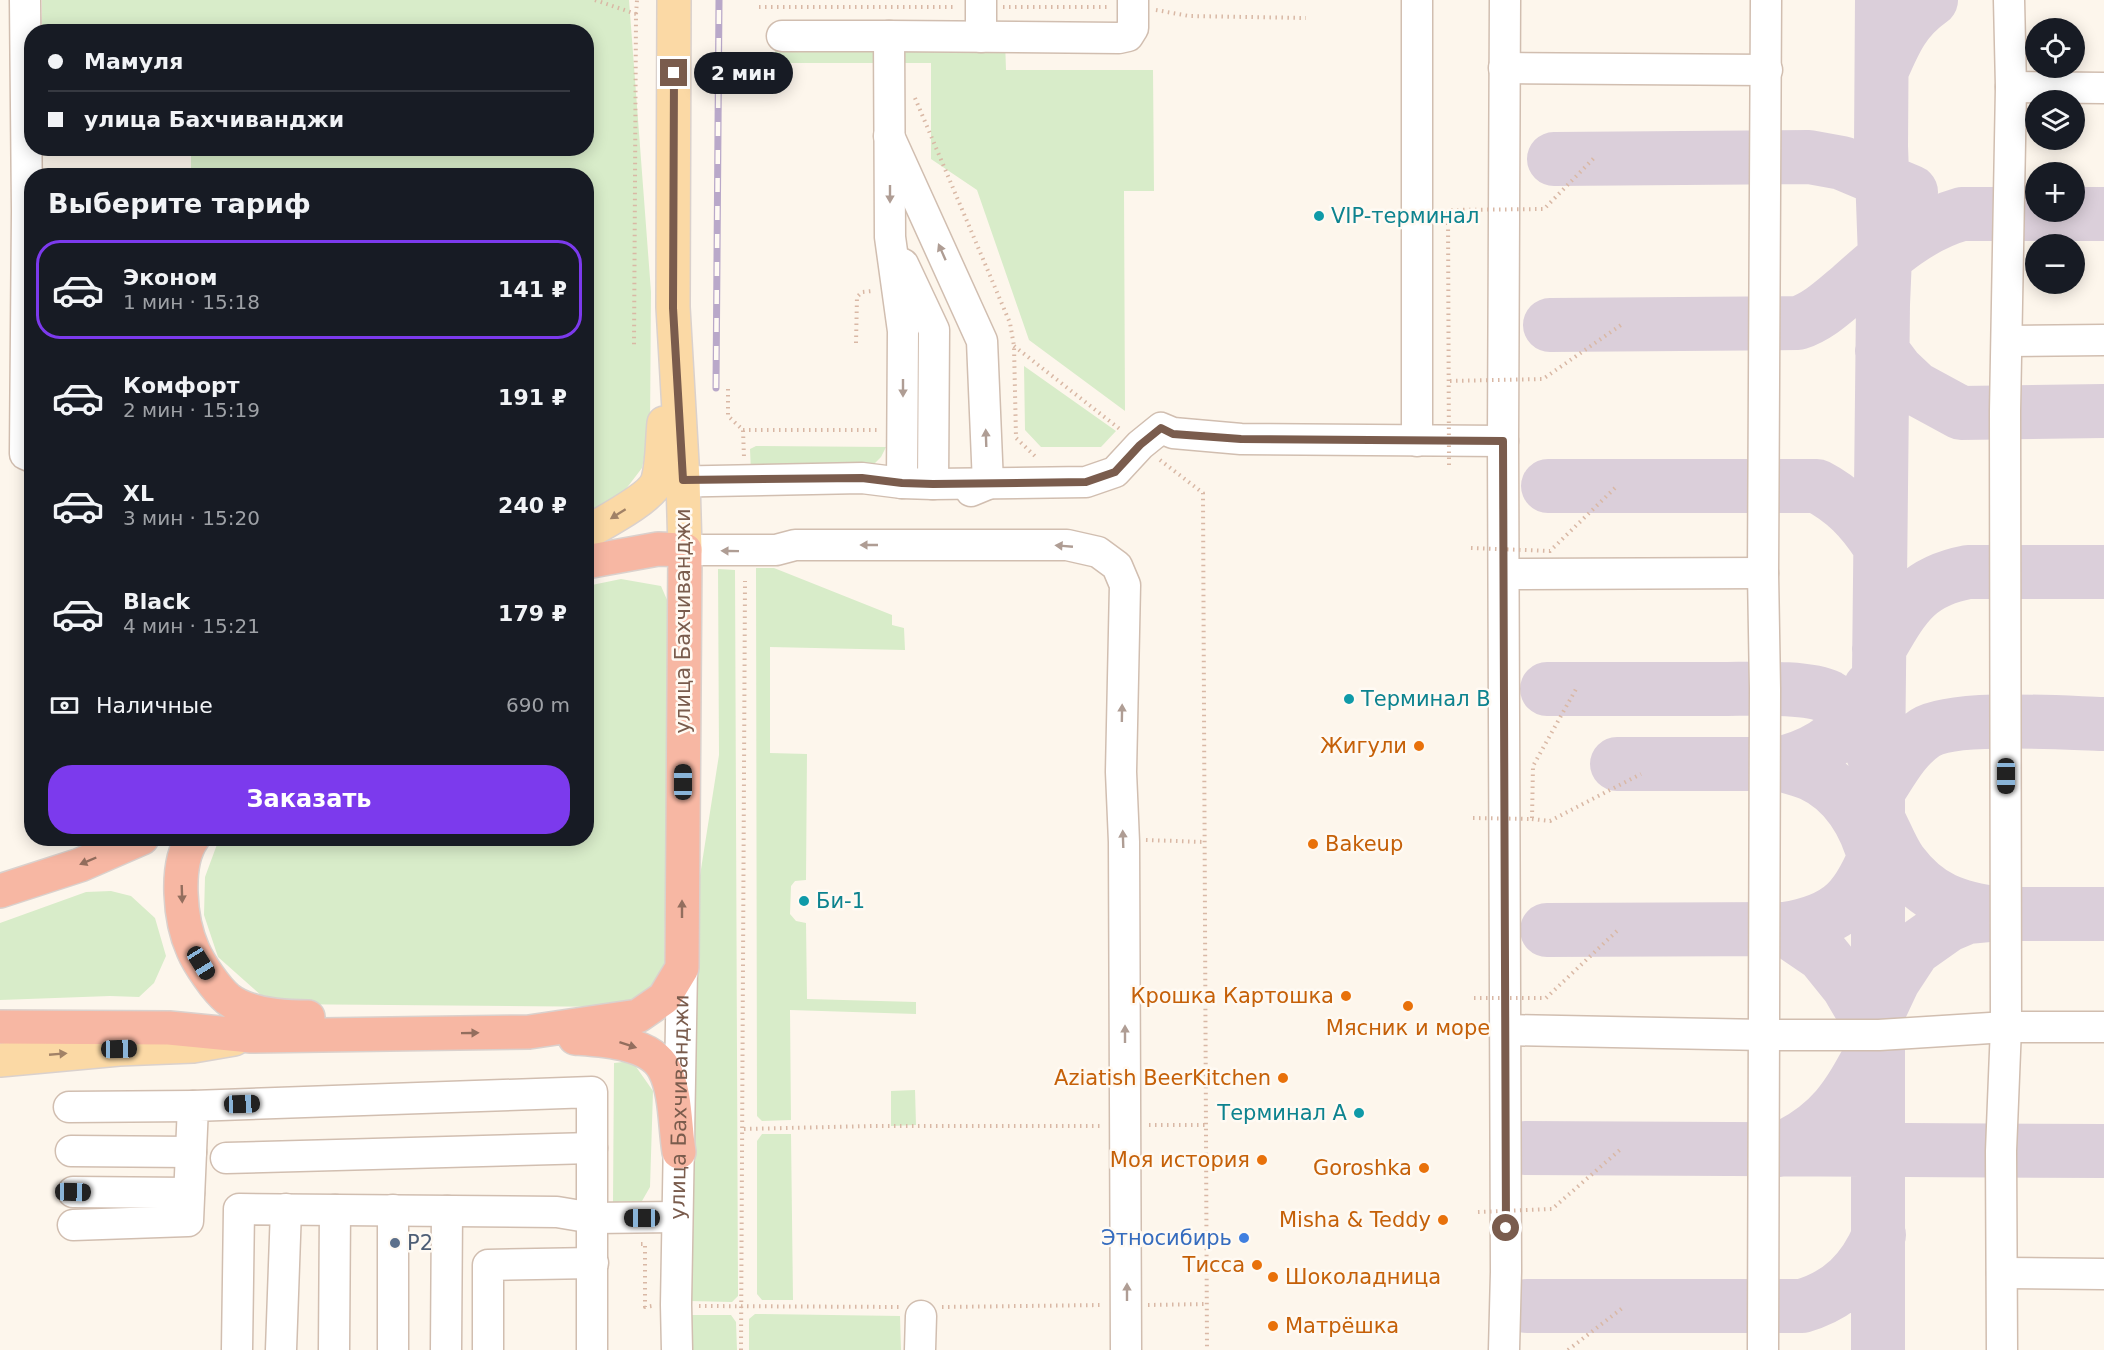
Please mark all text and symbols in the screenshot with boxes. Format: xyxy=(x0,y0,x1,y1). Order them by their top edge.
map controls xyxy=(2025,18,2085,294)
button: locate xyxy=(2025,18,2085,78)
text: Мамуля xyxy=(84,49,183,74)
callout: 2 мин xyxy=(695,52,794,94)
route end xyxy=(660,59,687,86)
text: 2 мин xyxy=(711,61,776,85)
button: layers xyxy=(2025,90,2085,150)
text: улица Бахчиванджи xyxy=(84,107,344,132)
button: + xyxy=(2025,162,2085,222)
one-way arrow xyxy=(885,185,895,204)
text: Выберите тариф xyxy=(48,188,311,219)
place label: VIP-терминал xyxy=(1331,204,1479,228)
marker: VIP-терминал xyxy=(1312,209,1326,223)
button: − xyxy=(2025,234,2085,294)
one-way arrow xyxy=(937,242,947,260)
icon: car xyxy=(51,263,105,317)
text: Эконом xyxy=(123,265,218,290)
text: 141 ₽ xyxy=(498,277,567,302)
text: 1 мин · 15:18 xyxy=(123,290,260,314)
icon: car xyxy=(51,371,105,425)
text: Комфорт xyxy=(123,373,240,398)
one-way arrow xyxy=(898,379,908,398)
text: 191 ₽ xyxy=(498,385,567,410)
text: 2 мин · 15:19 xyxy=(123,398,260,422)
one-way arrow xyxy=(982,428,991,447)
icon: car xyxy=(51,479,105,533)
text: XL xyxy=(123,481,154,506)
text: 240 ₽ xyxy=(498,493,567,518)
text: 3 мин · 15:20 xyxy=(123,506,260,530)
one-way arrow xyxy=(610,508,626,519)
street label: улица Бахчиванджи xyxy=(671,508,695,734)
one-way arrow xyxy=(860,540,879,549)
one-way arrow xyxy=(1055,541,1074,551)
one-way arrow xyxy=(721,546,740,556)
icon: car xyxy=(51,587,105,641)
text: Black xyxy=(123,589,190,614)
text: 179 ₽ xyxy=(498,601,567,626)
text: 4 мин · 15:21 xyxy=(123,614,260,638)
place label: Терминал B xyxy=(1360,687,1491,711)
icon: cash xyxy=(48,689,81,722)
marker: Терминал B xyxy=(1342,692,1356,706)
text: Наличные xyxy=(96,693,213,718)
text: 690 m xyxy=(506,693,570,717)
one-way arrow xyxy=(1118,704,1127,723)
place label: Жигули xyxy=(1320,734,1407,758)
marker: Жигули xyxy=(1412,739,1426,753)
car xyxy=(1997,758,2015,794)
car xyxy=(674,764,692,800)
button: Заказать xyxy=(48,765,570,834)
one-way arrow xyxy=(1119,829,1128,848)
place label: Bakeup xyxy=(1325,832,1403,856)
marker: Bakeup xyxy=(1306,837,1320,851)
one-way arrow xyxy=(79,857,97,866)
one-way arrow xyxy=(177,885,186,904)
place label: Би-1 xyxy=(816,889,865,913)
marker: Би-1 xyxy=(797,894,811,908)
one-way arrow xyxy=(677,900,687,919)
car xyxy=(184,943,218,983)
place label: Крошка Картошка xyxy=(1131,984,1334,1008)
marker: Крошка Картошка xyxy=(1339,989,1353,1003)
street label: улица Бахчиванджи xyxy=(666,994,694,1220)
marker: Мясник и море xyxy=(1401,999,1415,1013)
place label: Мясник и море xyxy=(1326,1016,1490,1040)
one-way arrow xyxy=(1120,1024,1130,1043)
one-way arrow xyxy=(461,1028,480,1038)
car xyxy=(101,1040,137,1058)
one-way arrow xyxy=(619,1041,637,1051)
one-way arrow xyxy=(49,1049,68,1059)
place label: Aziatish BeerKitchen xyxy=(1054,1066,1271,1090)
marker: Aziatish BeerKitchen xyxy=(1276,1071,1290,1085)
car xyxy=(224,1094,260,1114)
place label: Терминал А xyxy=(1216,1101,1348,1125)
marker: Терминал А xyxy=(1352,1106,1366,1120)
place label: Моя история xyxy=(1110,1148,1250,1172)
marker: Моя история xyxy=(1255,1153,1269,1167)
place label: Goroshka xyxy=(1313,1156,1412,1180)
marker: Goroshka xyxy=(1417,1161,1431,1175)
car xyxy=(55,1183,91,1201)
place label: Misha & Teddy xyxy=(1279,1208,1431,1232)
car xyxy=(624,1209,660,1227)
marker: Misha & Teddy xyxy=(1436,1213,1450,1227)
route start xyxy=(1492,1214,1519,1241)
place label: Этносибирь xyxy=(1101,1226,1232,1250)
place label: P2 xyxy=(407,1231,433,1255)
marker: Этносибирь xyxy=(1237,1231,1251,1245)
marker: P2 xyxy=(388,1236,402,1250)
place label: Тисса xyxy=(1182,1253,1245,1277)
marker: Тисса xyxy=(1250,1258,1264,1272)
place label: Шоколадница xyxy=(1285,1265,1441,1289)
marker: Шоколадница xyxy=(1266,1270,1280,1284)
one-way arrow xyxy=(1122,1282,1132,1301)
place label: Матрёшка xyxy=(1285,1314,1399,1338)
marker: Матрёшка xyxy=(1266,1319,1280,1333)

